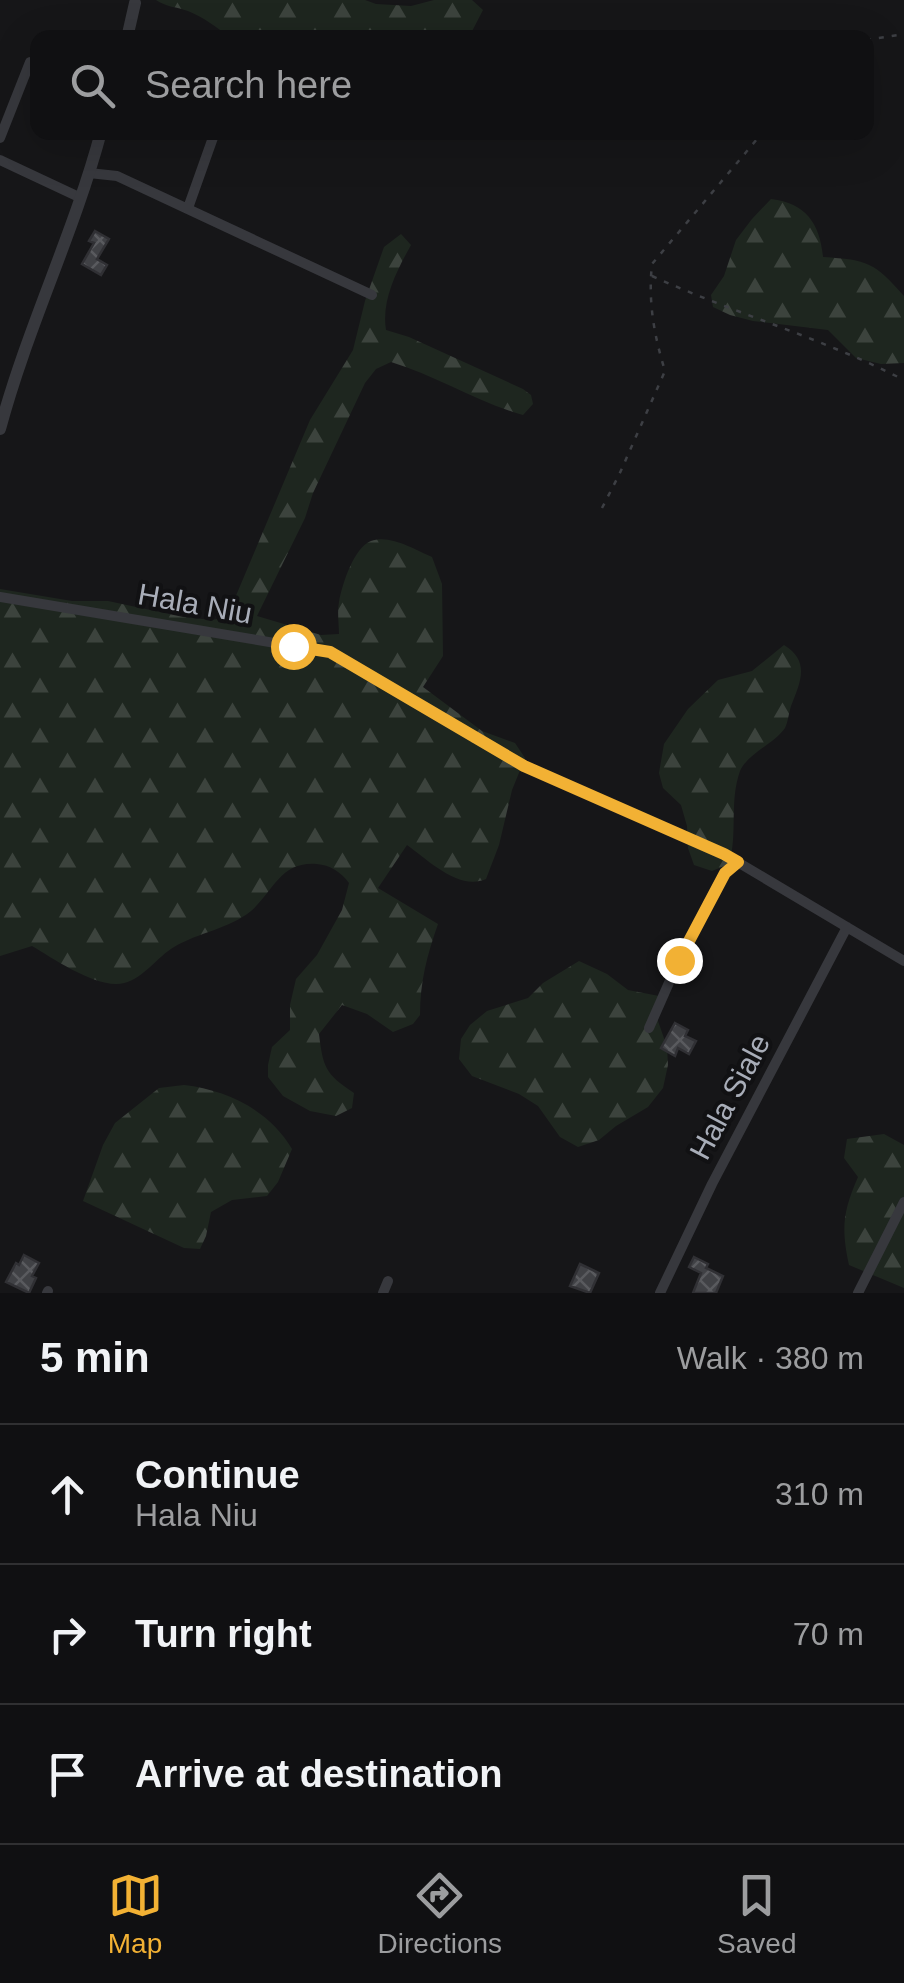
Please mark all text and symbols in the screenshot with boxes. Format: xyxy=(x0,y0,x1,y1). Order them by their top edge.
search box xyxy=(30,30,874,140)
icon: search xyxy=(65,58,120,113)
text: Search here xyxy=(145,64,352,106)
street label: Hala Niu xyxy=(136,577,255,630)
route start xyxy=(271,624,317,670)
route end xyxy=(657,938,703,984)
street label: Hala Siale xyxy=(683,1029,776,1165)
text: 5 min xyxy=(40,1334,150,1381)
text: Walk · 380 m xyxy=(677,1340,864,1376)
text: Continue xyxy=(135,1454,300,1496)
icon: ahead xyxy=(40,1467,95,1522)
text: 310 m xyxy=(775,1476,864,1512)
text: Hala Niu xyxy=(135,1497,258,1533)
icon: right xyxy=(40,1607,95,1662)
text: Turn right xyxy=(135,1613,312,1655)
text: 70 m xyxy=(793,1616,864,1652)
icon: arrive xyxy=(40,1747,95,1802)
text: Arrive at destination xyxy=(135,1753,502,1795)
tab: Map xyxy=(108,1868,163,1960)
tab: Directions xyxy=(378,1868,502,1960)
tab: Saved xyxy=(717,1868,796,1960)

